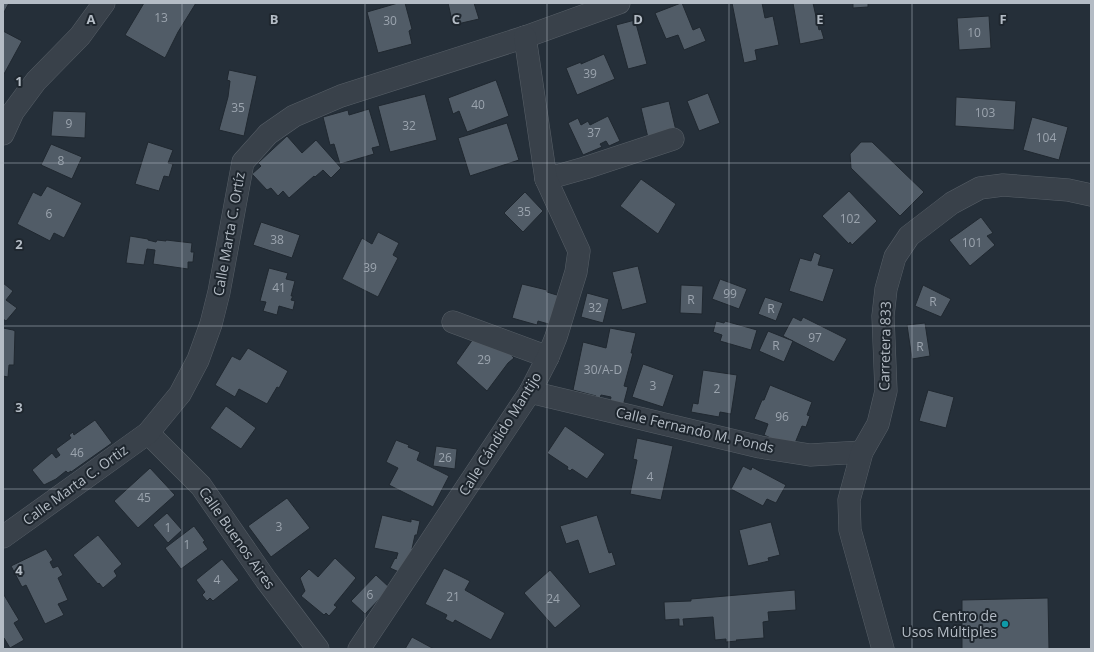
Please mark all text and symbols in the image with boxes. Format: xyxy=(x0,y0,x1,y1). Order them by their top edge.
house number: 13 xyxy=(154,9,168,26)
text: A xyxy=(87,10,96,28)
text: B xyxy=(270,10,279,28)
text: C xyxy=(452,10,460,28)
text: D xyxy=(633,10,643,28)
text: E xyxy=(816,10,824,28)
text: F xyxy=(999,10,1007,28)
house number: 30 xyxy=(383,12,397,29)
house number: 10 xyxy=(967,24,981,41)
house number: 39 xyxy=(583,65,597,82)
text: 1 xyxy=(15,72,23,90)
house number: 40 xyxy=(471,96,485,113)
house number: 35 xyxy=(231,99,245,116)
house number: 103 xyxy=(975,104,995,121)
house number: 9 xyxy=(66,115,73,132)
house number: 32 xyxy=(402,117,416,134)
house number: 37 xyxy=(587,124,601,141)
house number: 104 xyxy=(1036,129,1056,146)
house number: 8 xyxy=(58,152,65,169)
street label: Calle Marta C. Ortíz xyxy=(208,170,249,297)
house number: 35 xyxy=(517,203,531,220)
house number: 6 xyxy=(46,205,53,222)
house number: 102 xyxy=(840,210,860,227)
house number: 38 xyxy=(270,231,284,248)
house number: 101 xyxy=(962,234,982,251)
text: 2 xyxy=(15,235,23,253)
house number: 39 xyxy=(363,259,377,276)
house number: 41 xyxy=(272,279,286,296)
house number: 99 xyxy=(723,285,737,302)
house number: R xyxy=(687,291,695,308)
house number: R xyxy=(929,293,937,310)
house number: 32 xyxy=(588,299,602,316)
house number: R xyxy=(767,300,775,317)
street label: Carretera 833 xyxy=(874,301,895,391)
house number: 97 xyxy=(808,329,822,346)
house number: R xyxy=(772,337,780,354)
house number: R xyxy=(916,338,924,355)
house number: 29 xyxy=(477,351,491,368)
house number: 30/A-D xyxy=(584,361,622,378)
street label: Calle Cándido Mantijo xyxy=(454,368,545,499)
house number: 3 xyxy=(650,377,657,394)
house number: 2 xyxy=(714,380,721,397)
text: 3 xyxy=(15,398,23,416)
street label: Calle Fernando M. Ponds xyxy=(614,402,777,457)
house number: 96 xyxy=(775,408,789,425)
street label: Calle Marta C. Ortiz xyxy=(18,440,131,529)
house number: 46 xyxy=(70,444,84,461)
house number: 26 xyxy=(438,449,452,466)
house number: 4 xyxy=(647,468,654,485)
street label: Calle Buenos Aires xyxy=(195,483,280,593)
house number: 45 xyxy=(137,489,151,506)
house number: 3 xyxy=(276,518,283,535)
house number: 1 xyxy=(165,519,171,536)
house number: 1 xyxy=(184,536,190,553)
text: 4 xyxy=(15,561,23,579)
house number: 4 xyxy=(214,571,221,588)
house number: 6 xyxy=(367,586,374,603)
house number: 21 xyxy=(446,588,460,605)
house number: 24 xyxy=(546,590,560,607)
place label: Centro de Usos Múltiples xyxy=(902,606,997,641)
marker: Centro de Usos Múltiples xyxy=(1000,619,1010,629)

